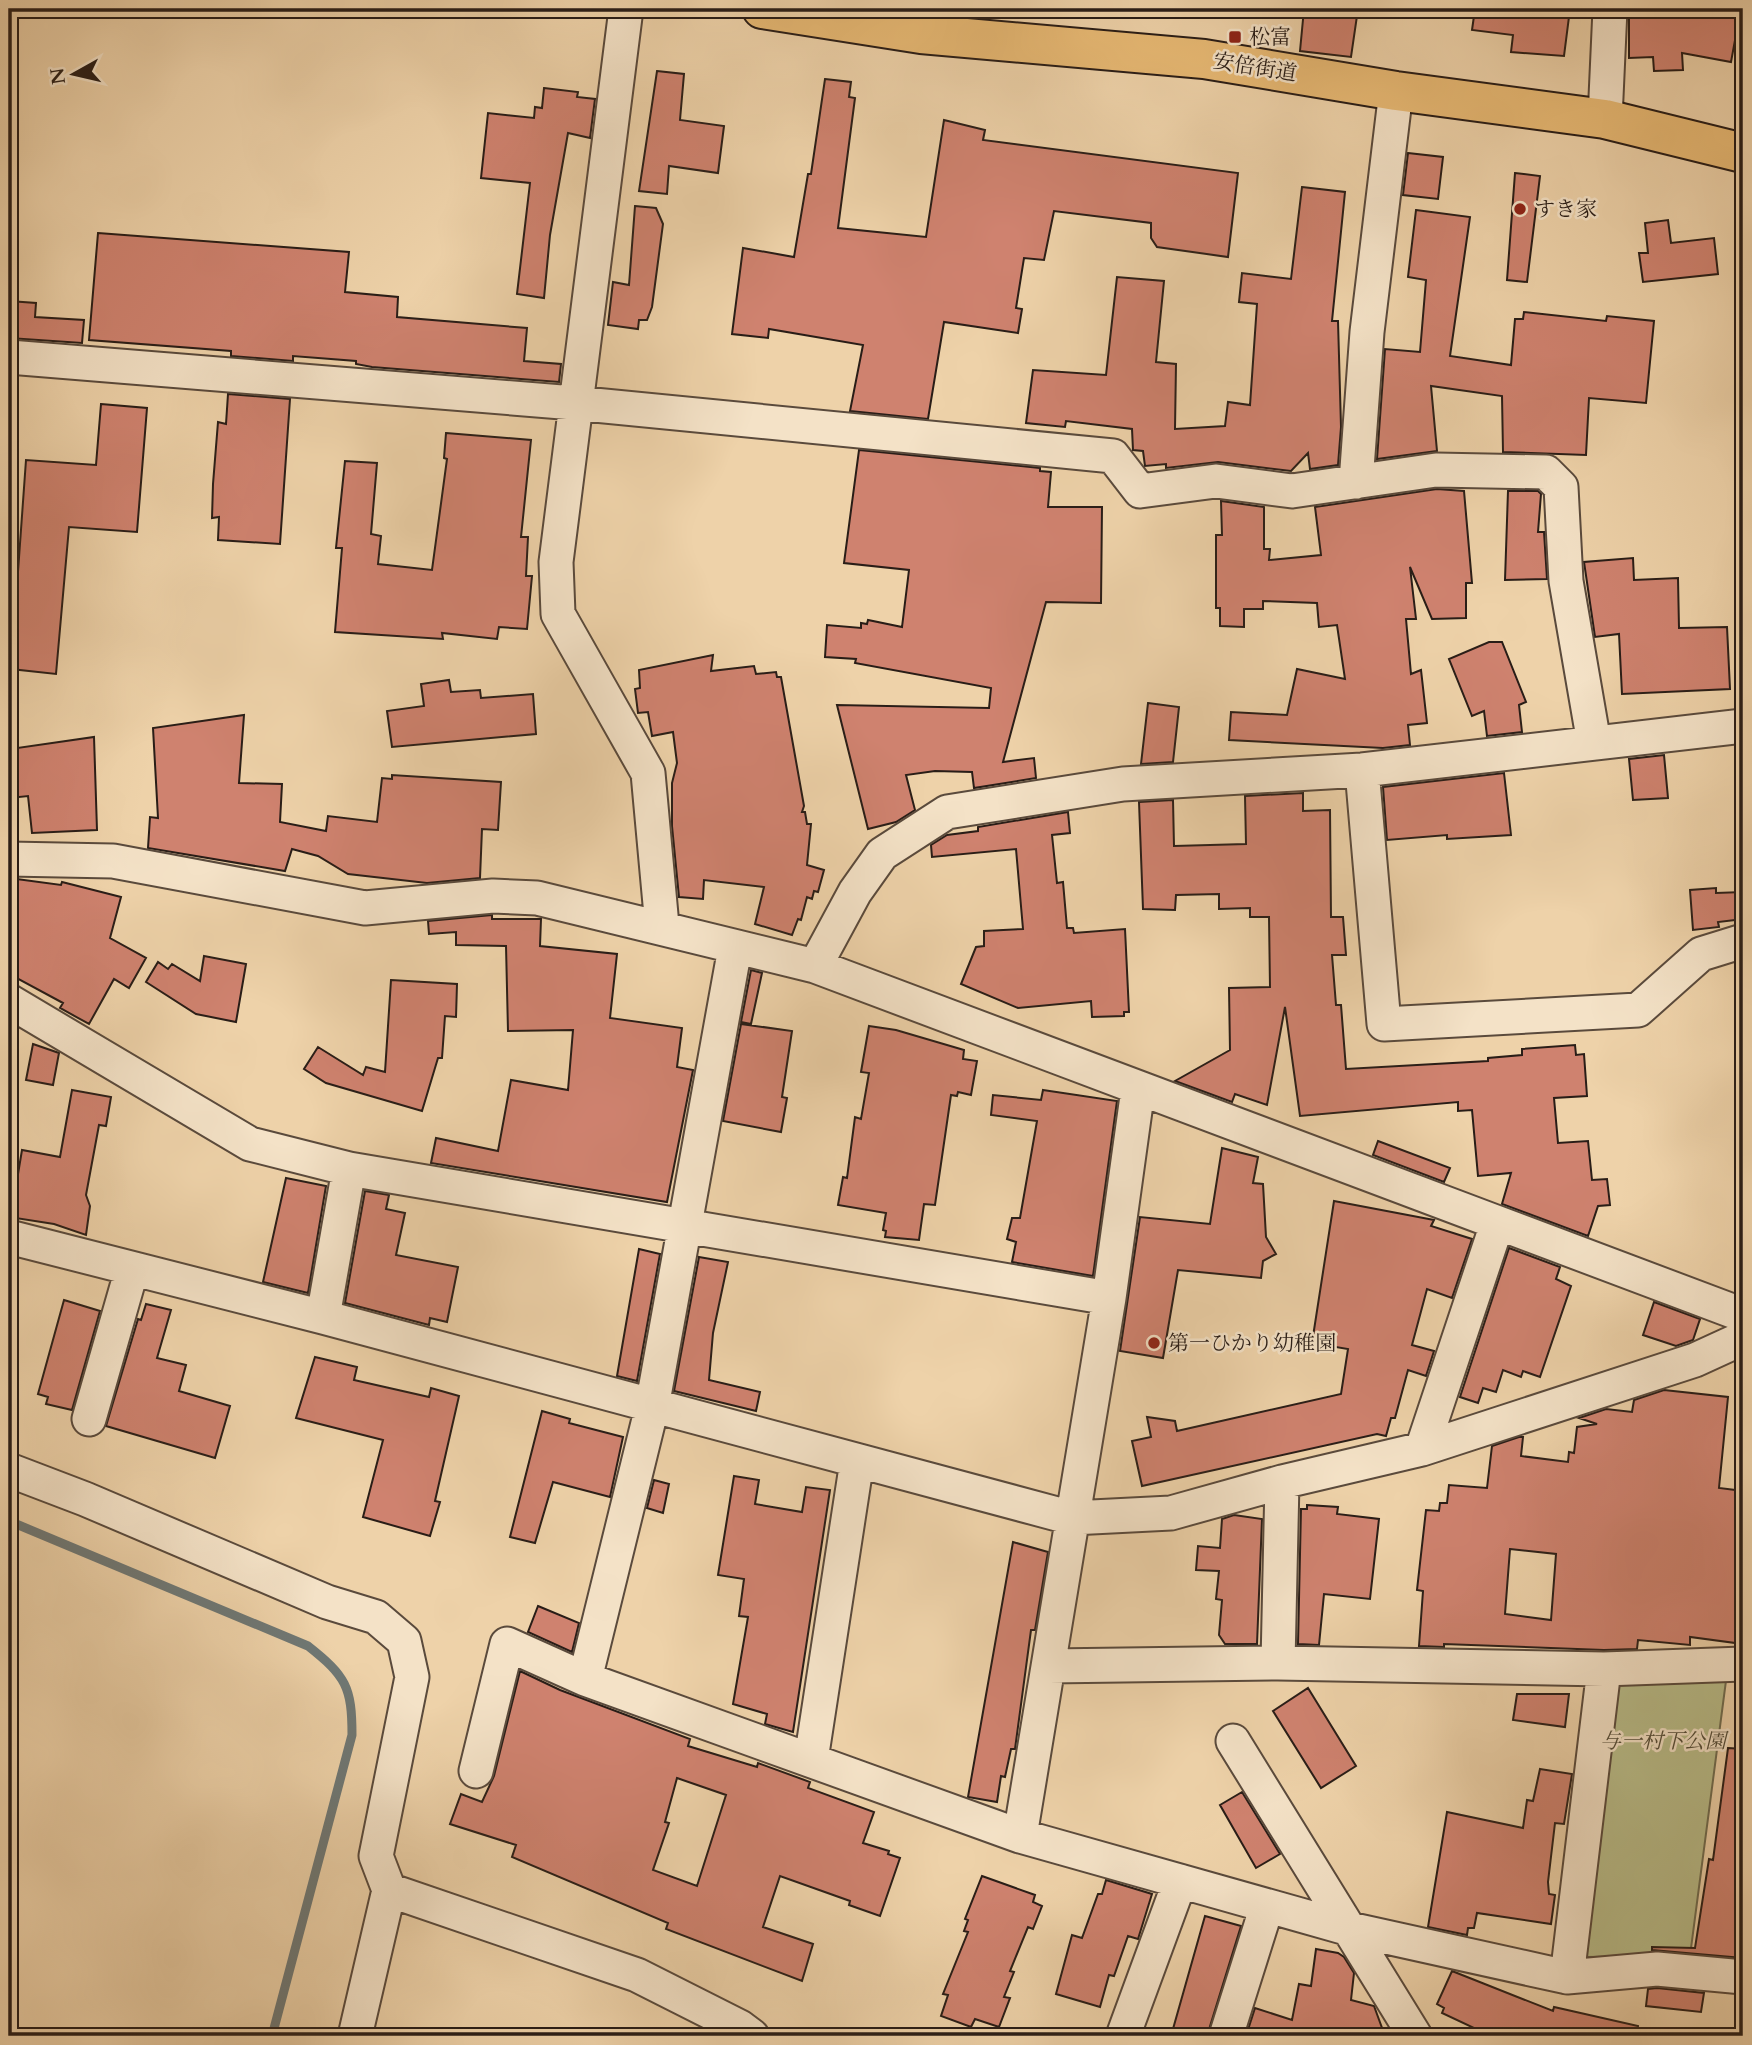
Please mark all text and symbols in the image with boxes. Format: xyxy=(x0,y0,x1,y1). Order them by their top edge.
place label: 松富 xyxy=(1249,23,1291,52)
marker: 松富 xyxy=(1227,29,1243,45)
north arrow xyxy=(38,38,108,108)
street label: 安倍街道 xyxy=(1211,47,1299,88)
text: N xyxy=(44,66,72,86)
place label: すき家 xyxy=(1534,195,1597,224)
marker: すき家 xyxy=(1512,201,1528,217)
place label: 第一ひかり幼稚園 xyxy=(1168,1329,1336,1358)
marker: 第一ひかり幼稚園 xyxy=(1146,1335,1162,1351)
park label: 与一村下公園 xyxy=(1600,1727,1729,1756)

